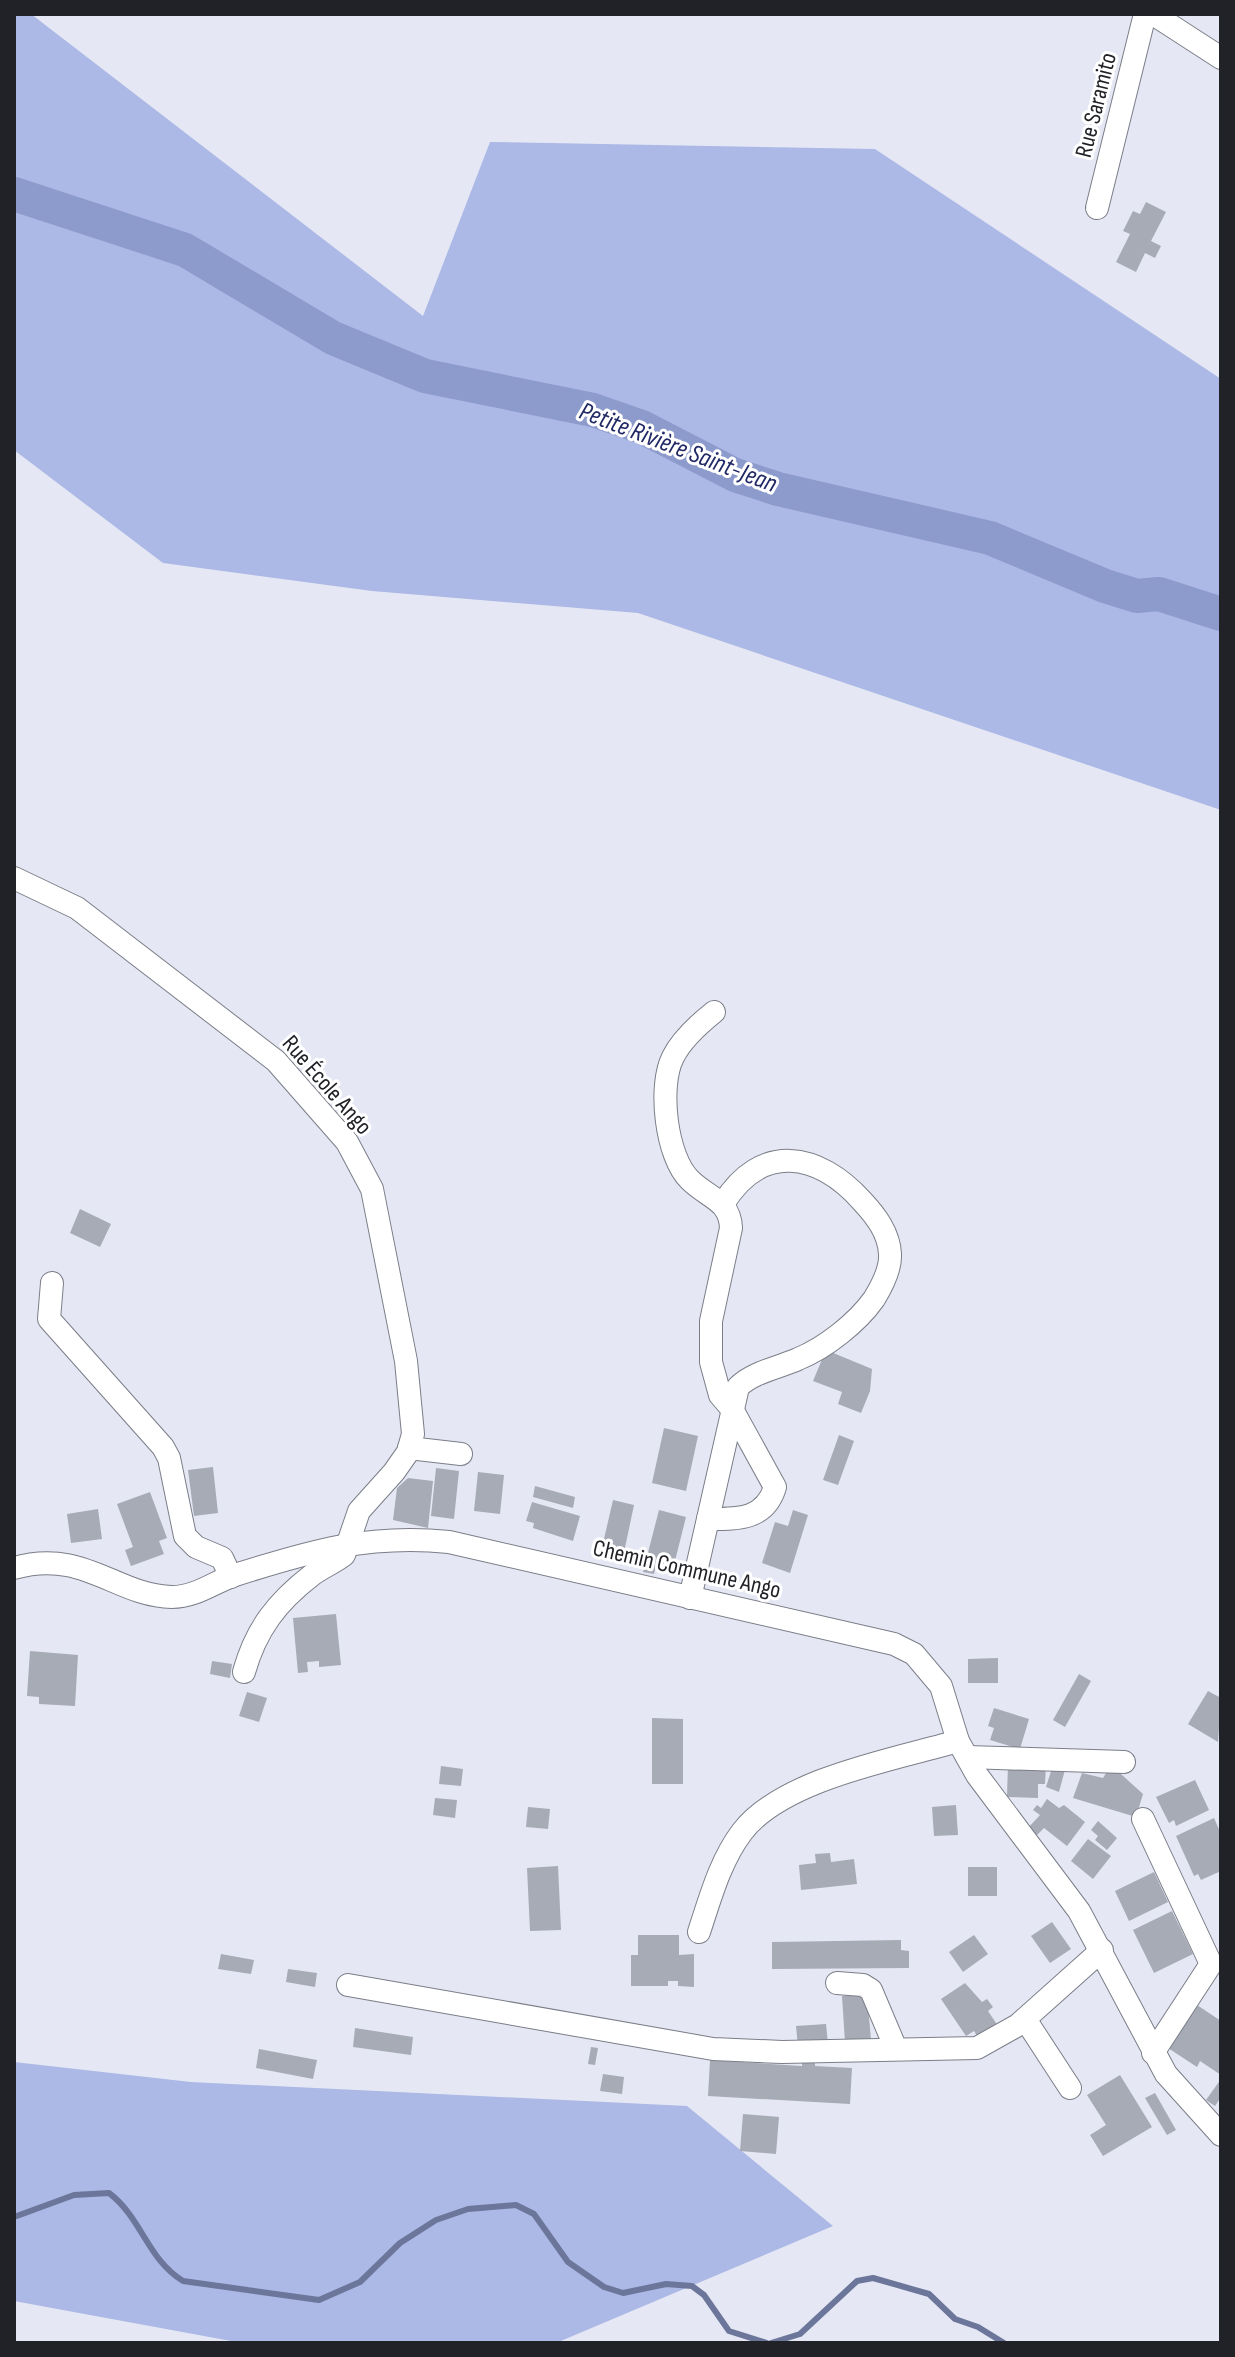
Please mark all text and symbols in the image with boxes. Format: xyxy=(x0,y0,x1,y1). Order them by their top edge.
street label: Rue Saramito xyxy=(1069,50,1123,160)
water label: Petite Rivière Saint-Jean xyxy=(575,396,781,500)
street label: Rue École Ango xyxy=(276,1029,378,1141)
street label: Chemin Commune Ango xyxy=(590,1533,784,1605)

